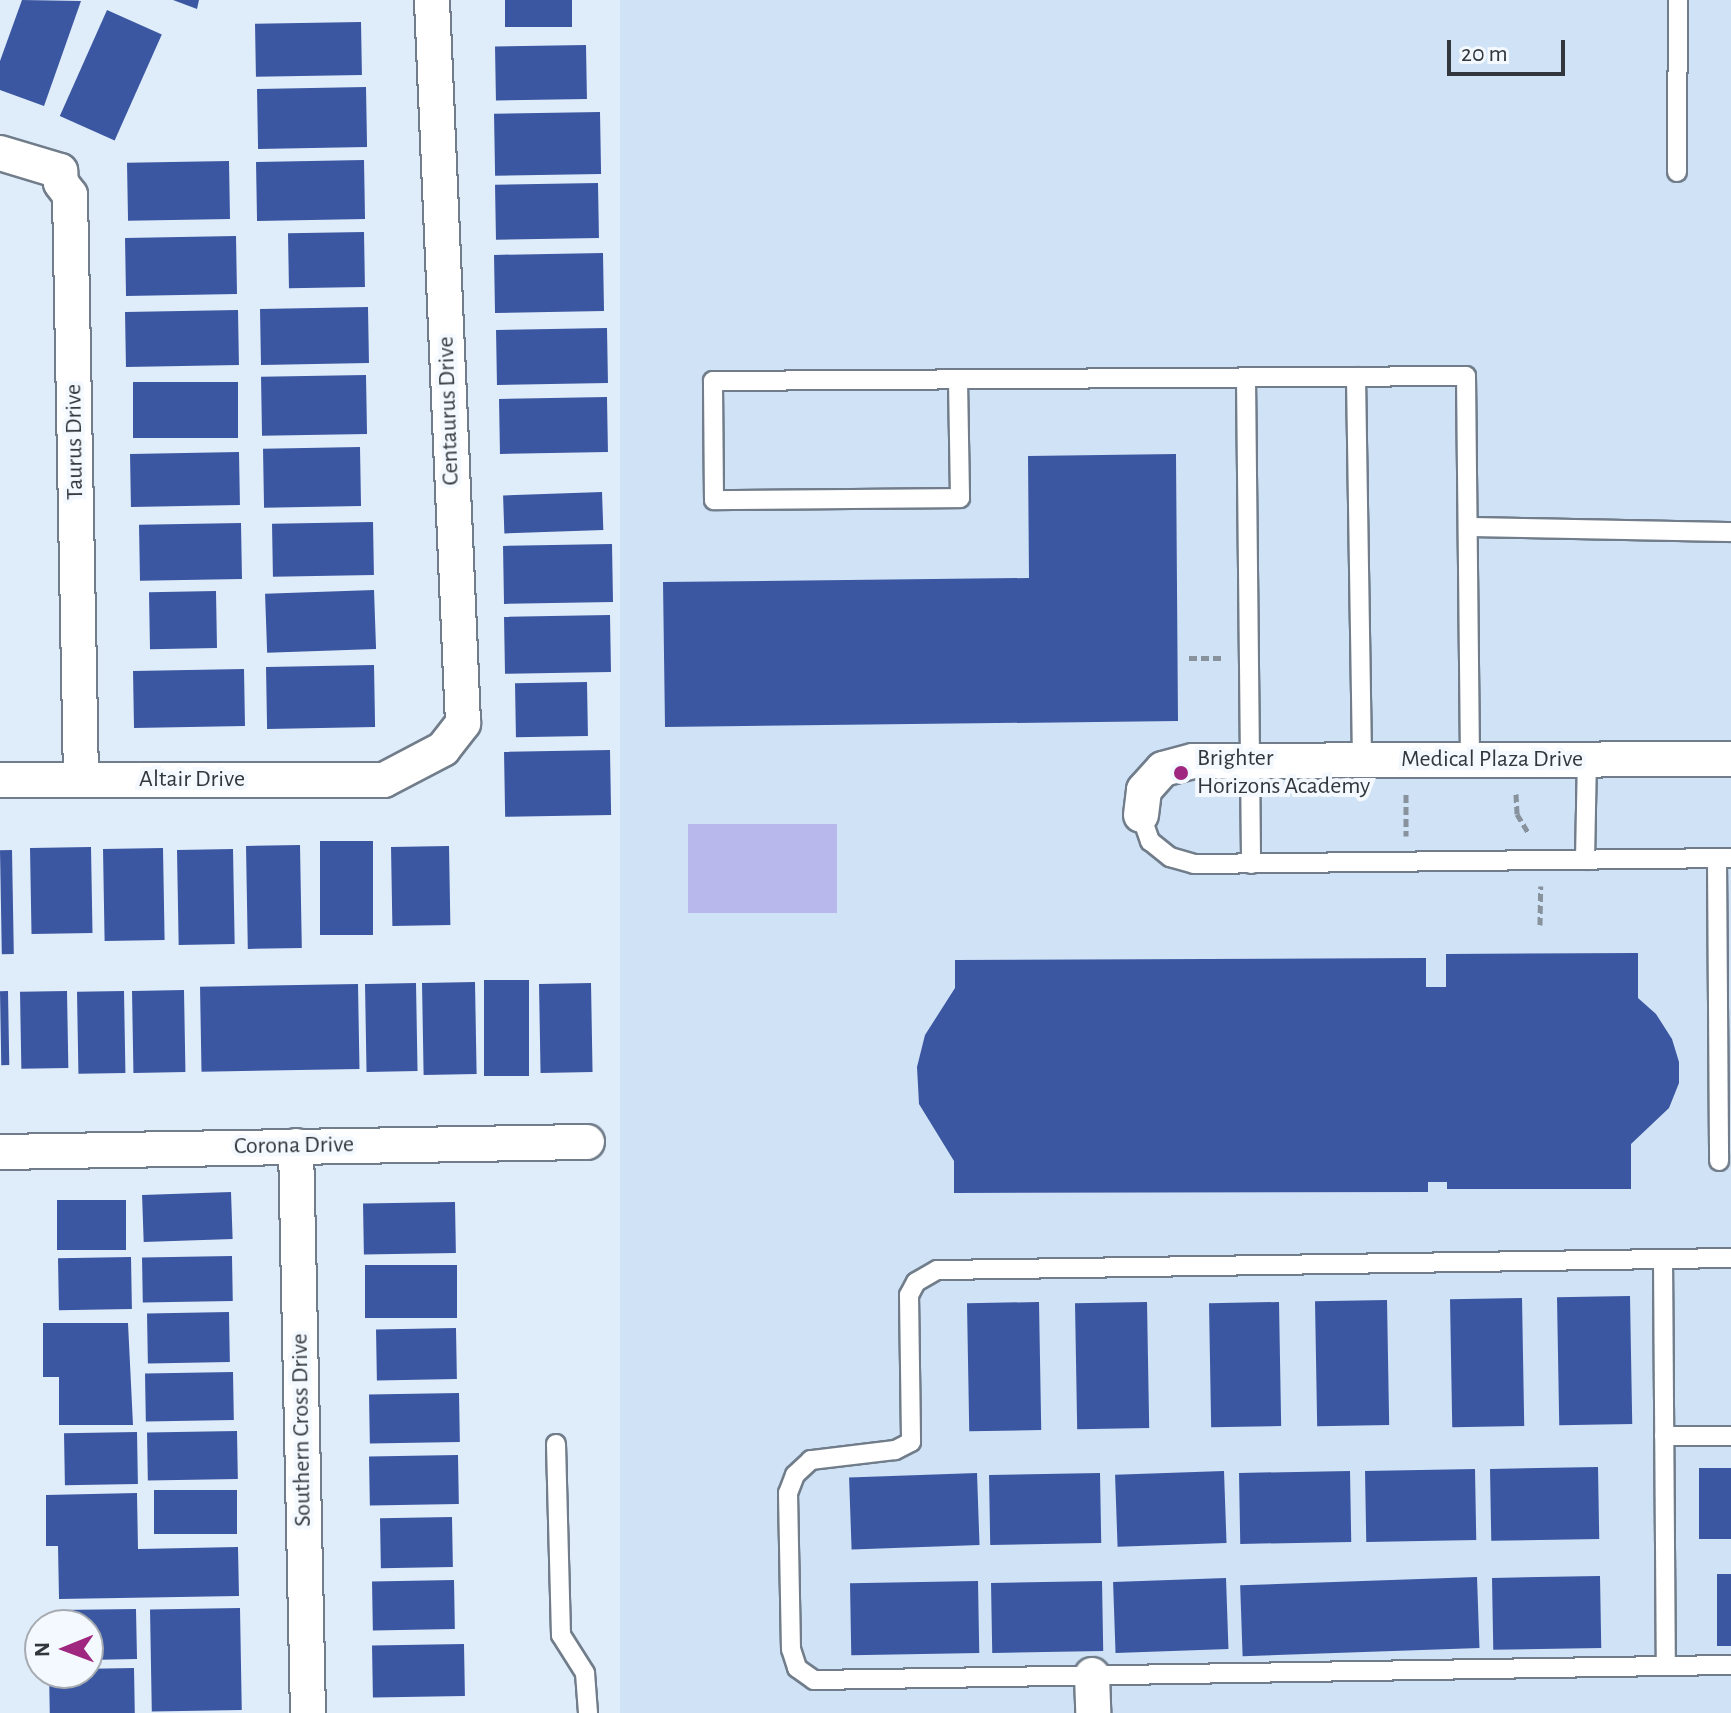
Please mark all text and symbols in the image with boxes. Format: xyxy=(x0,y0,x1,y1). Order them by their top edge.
scale bar xyxy=(1451,24,1569,74)
text: 20 m xyxy=(1461,42,1508,66)
street label: Centaurus Drive xyxy=(432,336,466,486)
street label: Taurus Drive xyxy=(60,384,90,500)
place label: Brighter Horizons Academy xyxy=(1197,745,1370,801)
street label: Medical Plaza Drive xyxy=(1401,746,1583,774)
marker: Brighter Horizons Academy xyxy=(1172,764,1190,782)
street label: Altair Drive xyxy=(139,766,245,794)
street label: Corona Drive xyxy=(234,1131,354,1161)
street label: Southern Cross Drive xyxy=(286,1333,318,1527)
north arrow xyxy=(24,1609,104,1689)
text: N xyxy=(31,1642,53,1657)

